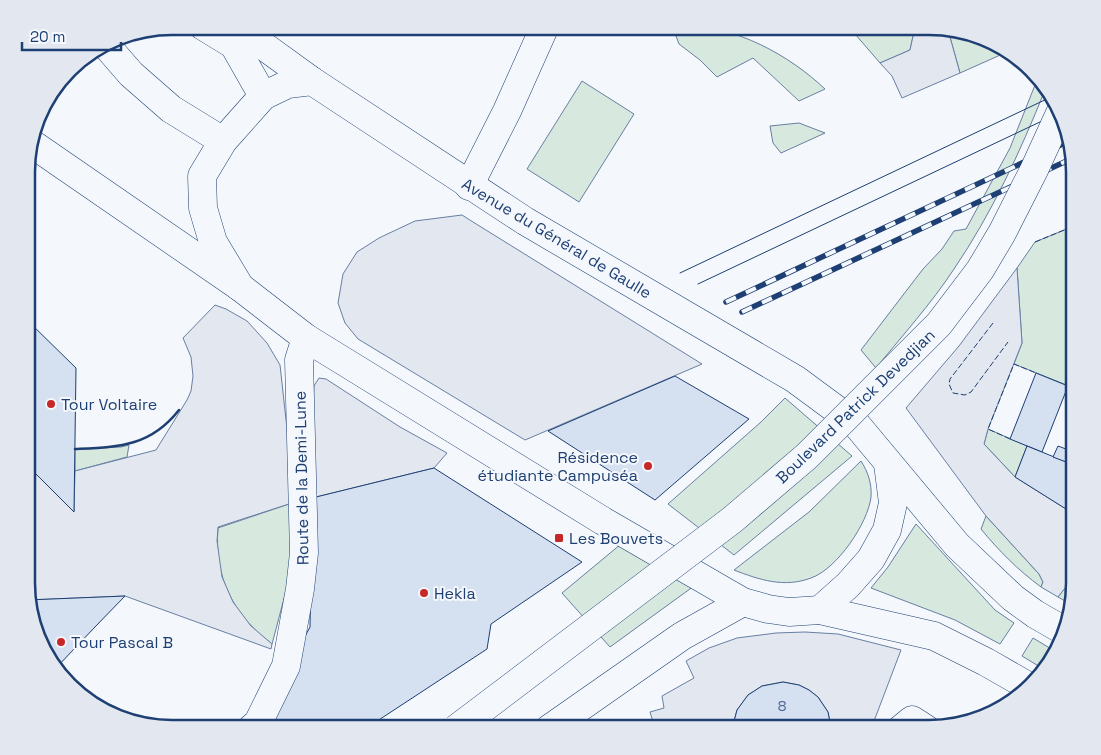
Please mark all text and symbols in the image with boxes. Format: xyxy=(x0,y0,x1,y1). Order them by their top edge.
scale bar xyxy=(22,20,121,52)
text: 20 m xyxy=(30,27,65,46)
street label: Avenue du Général de Gaulle xyxy=(458,173,655,303)
street label: Boulevard Patrick Devedjian xyxy=(771,325,939,488)
street label: Route de la Demi-Lune xyxy=(289,391,314,565)
place label: Tour Voltaire xyxy=(61,394,157,415)
marker: Tour Voltaire xyxy=(45,398,57,410)
place label: Résidence étudiante Campuséa xyxy=(478,447,638,486)
marker: Résidence étudiante Campuséa xyxy=(642,460,654,472)
place label: Les Bouvets xyxy=(569,528,663,549)
marker: Les Bouvets xyxy=(553,532,565,544)
place label: Hekla xyxy=(434,583,476,604)
marker: Hekla xyxy=(418,587,430,599)
place label: Tour Pascal B xyxy=(71,632,173,653)
marker: Tour Pascal B xyxy=(55,636,67,648)
house number: 8 xyxy=(778,697,787,715)

